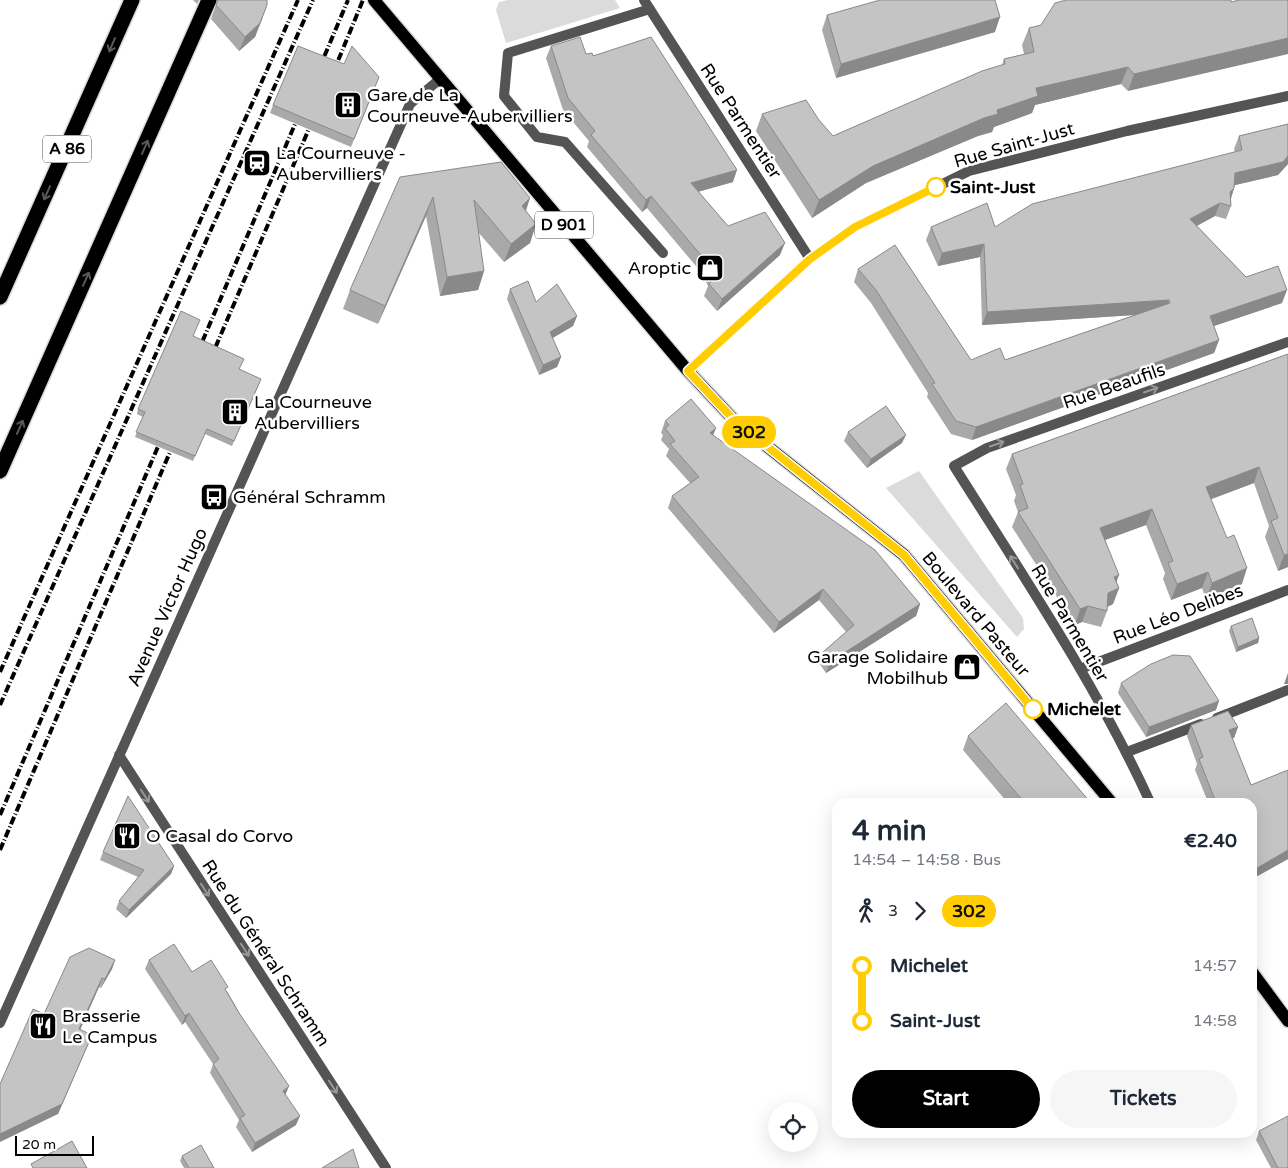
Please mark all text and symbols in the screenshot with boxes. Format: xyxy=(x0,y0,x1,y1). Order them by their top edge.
one-way arrow xyxy=(107,37,117,52)
street label: Rue Parmentier xyxy=(696,59,787,183)
place label: Gare de La Courneuve-Aubervilliers xyxy=(367,84,573,127)
building icon: Gare de La Courneuve-Aubervilliers xyxy=(333,90,363,120)
street label: Rue Saint-Just xyxy=(951,117,1077,173)
road number: A 86 xyxy=(43,136,91,162)
one-way arrow xyxy=(141,140,151,155)
place label: La Courneuve - Aubervilliers xyxy=(276,142,406,185)
station icon: La Courneuve - Aubervilliers xyxy=(242,148,272,178)
place label: Saint-Just xyxy=(950,176,1036,198)
marker: Saint-Just xyxy=(926,177,946,197)
one-way arrow xyxy=(41,185,51,200)
road number: D 901 xyxy=(535,212,593,238)
shop icon: Aroptic xyxy=(695,253,725,283)
place label: Aroptic xyxy=(628,257,691,279)
one-way arrow xyxy=(82,272,91,287)
street label: Rue Beaufils xyxy=(1060,358,1168,414)
one-way arrow xyxy=(1142,385,1158,394)
place label: La Courneuve Aubervilliers xyxy=(254,391,372,434)
building icon: La Courneuve Aubervilliers xyxy=(220,397,250,427)
line badge: 302 xyxy=(720,416,778,448)
one-way arrow xyxy=(15,420,25,435)
text: 302 xyxy=(732,421,766,443)
one-way arrow xyxy=(989,439,1005,448)
bus stop icon: Général Schramm xyxy=(199,482,229,512)
place label: Général Schramm xyxy=(233,486,386,508)
street label: Avenue Victor Hugo xyxy=(122,524,212,690)
street label: Boulevard Pasteur xyxy=(917,547,1035,681)
one-way arrow xyxy=(1009,556,1019,570)
street label: Rue Parmentier xyxy=(1026,560,1114,686)
street label: Rue Léo Delibes xyxy=(1110,579,1246,649)
place label: Garage Solidaire Mobilhub xyxy=(807,646,948,689)
shop icon: Garage Solidaire Mobilhub xyxy=(952,652,982,682)
place label: Michelet xyxy=(1047,698,1121,720)
marker: Michelet xyxy=(1023,699,1043,719)
one-way arrow xyxy=(140,789,150,803)
text: 4 min xyxy=(852,814,927,848)
restaurant icon: O Casal do Corvo xyxy=(112,821,142,851)
place label: O Casal do Corvo xyxy=(146,825,293,847)
text: €2.40 xyxy=(1184,830,1237,852)
text: 14:54 – 14:58 · Bus xyxy=(852,850,1001,870)
street label: Rue du Général Schramm xyxy=(197,855,335,1051)
one-way arrow xyxy=(201,882,211,896)
icon: walk xyxy=(852,897,880,925)
icon: forward xyxy=(906,897,934,925)
text: 302 xyxy=(952,900,986,922)
text: 3 xyxy=(888,901,898,921)
one-way arrow xyxy=(240,943,250,957)
text: Michelet xyxy=(890,955,968,977)
text: 14:57 xyxy=(1193,956,1237,976)
place label: Brasserie Le Campus xyxy=(62,1005,157,1048)
text: Saint-Just xyxy=(890,1010,980,1032)
restaurant icon: Brasserie Le Campus xyxy=(28,1011,58,1041)
text: 14:58 xyxy=(1193,1011,1237,1031)
button: Start xyxy=(852,1070,1040,1128)
button: Tickets xyxy=(1050,1070,1237,1128)
one-way arrow xyxy=(328,1079,338,1093)
map controls xyxy=(768,1102,818,1152)
button: locate xyxy=(768,1102,818,1152)
scale bar xyxy=(15,1133,94,1156)
text: 20 m xyxy=(22,1136,56,1153)

